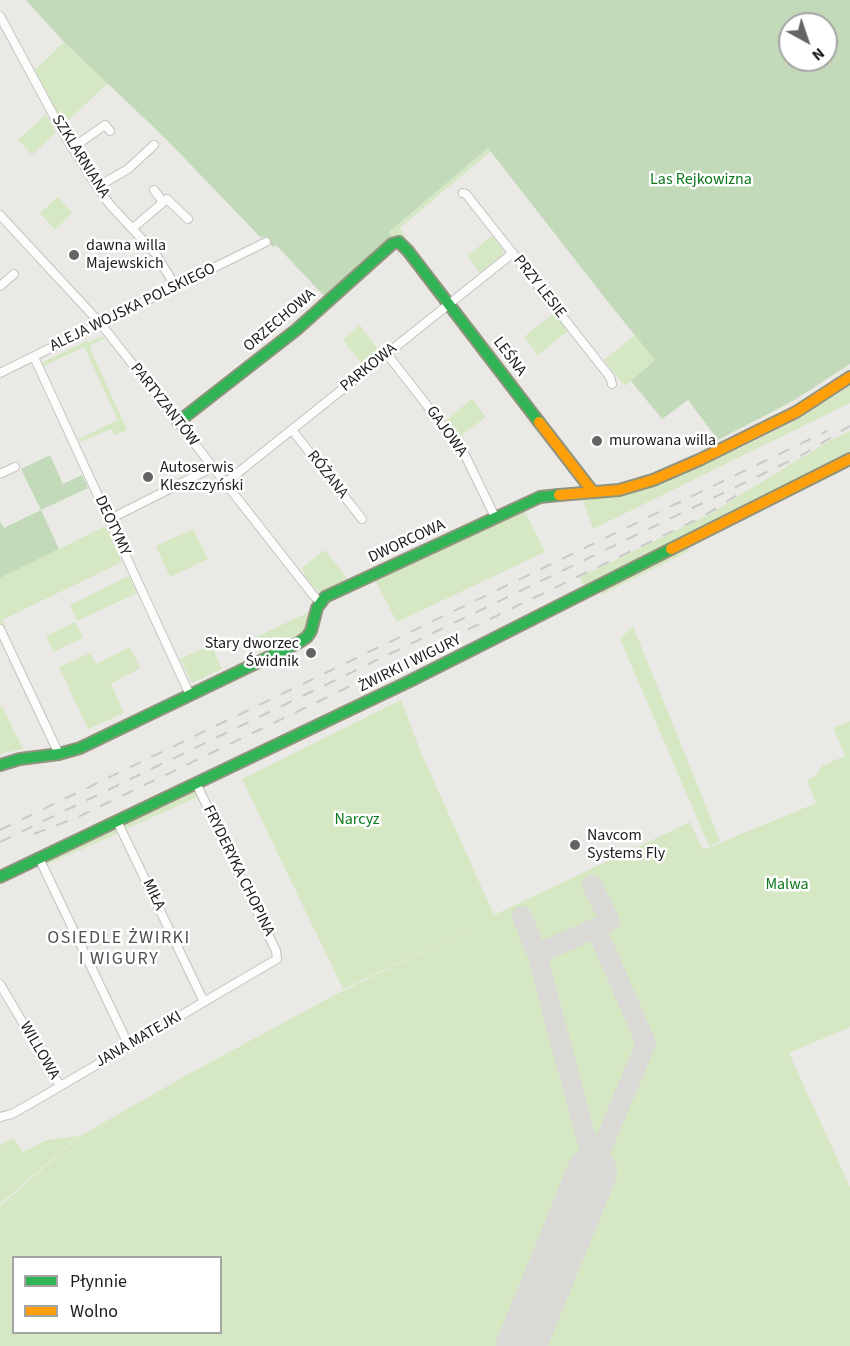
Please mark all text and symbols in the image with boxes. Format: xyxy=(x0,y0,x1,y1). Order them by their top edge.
north arrow xyxy=(778,12,838,72)
text: N xyxy=(807,42,829,66)
street label: SZKLARNIANA xyxy=(47,112,113,202)
park label: Las Rejkowizna xyxy=(650,170,752,190)
place label: dawna willa Majewskich xyxy=(86,236,166,274)
marker: dawna willa Majewskich xyxy=(67,248,81,262)
street label: PRZY LESIE xyxy=(508,252,570,322)
street label: ALEJA WOJSKA POLSKIEGO xyxy=(47,259,219,357)
street label: ORZECHOWA xyxy=(240,285,320,357)
street label: LEŚNA xyxy=(488,334,530,380)
street label: PARKOWA xyxy=(337,340,401,396)
street label: PARTYZANTÓW xyxy=(126,360,202,450)
street label: GAJOWA xyxy=(421,403,471,461)
place label: murowana willa xyxy=(609,431,716,451)
marker: murowana willa xyxy=(590,434,604,448)
street label: RÓŻANA xyxy=(302,447,352,503)
place label: Autoserwis Kleszczyński xyxy=(160,458,243,496)
marker: Autoserwis Kleszczyński xyxy=(141,470,155,484)
street label: DEOTYMY xyxy=(90,493,134,559)
street label: DWORCOWA xyxy=(366,516,448,568)
street label: ŻWIRKI I WIGURY xyxy=(355,631,465,697)
place label: Stary dworzec Świdnik xyxy=(205,634,299,672)
marker: Stary dworzec Świdnik xyxy=(304,646,318,660)
street label: FRYDERYKA CHOPINA xyxy=(198,802,278,940)
park label: Narcyz xyxy=(334,810,380,830)
place label: Navcom Systems Fly xyxy=(587,826,665,864)
marker: Navcom Systems Fly xyxy=(568,838,582,852)
park label: Malwa xyxy=(765,875,809,895)
street label: MIŁA xyxy=(137,876,169,914)
district label: OSIEDLE ŻWIRKI I WIGURY xyxy=(47,928,191,970)
street label: JANA MATEJKI xyxy=(93,1008,185,1072)
street label: WILLOWA xyxy=(15,1019,63,1083)
legend xyxy=(12,1256,222,1334)
text: Płynnie xyxy=(70,1269,127,1294)
text: Wolno xyxy=(70,1299,118,1324)

